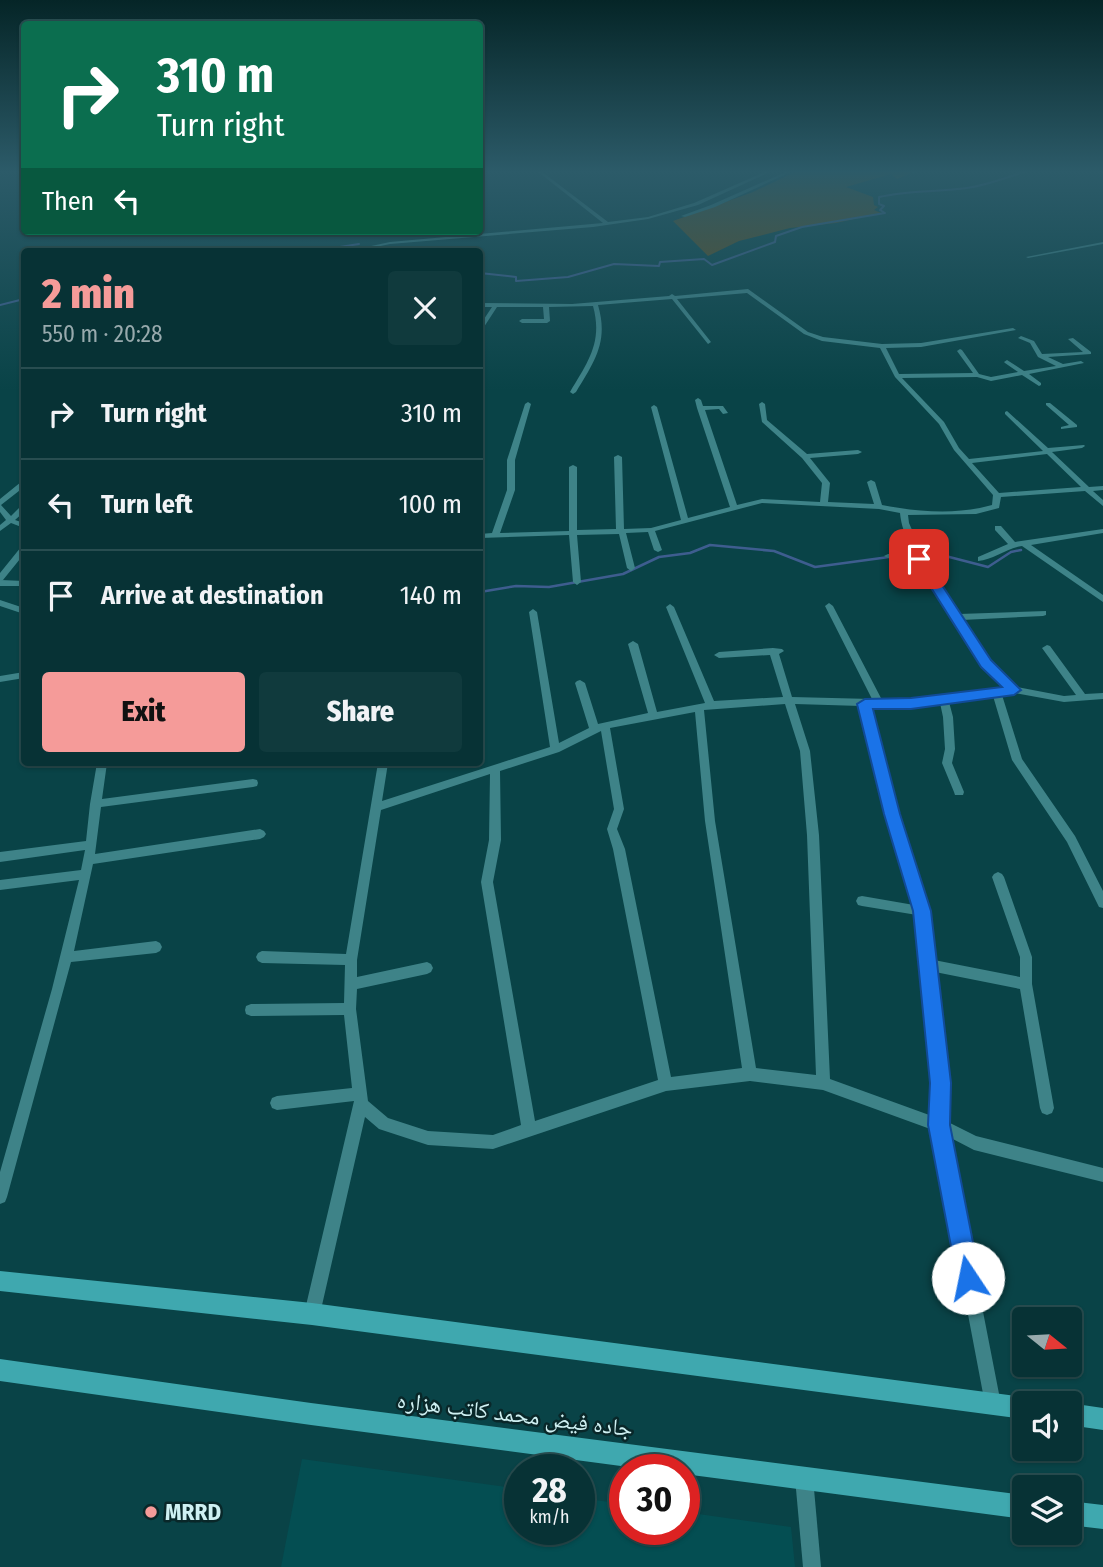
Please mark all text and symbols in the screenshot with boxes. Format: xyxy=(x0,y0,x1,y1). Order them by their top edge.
text: 310 m xyxy=(157,46,274,105)
icon: right xyxy=(42,49,133,140)
text: Turn right xyxy=(157,106,284,144)
icon: left xyxy=(108,182,146,220)
text: Then xyxy=(42,186,94,217)
text: 2 min xyxy=(42,269,135,319)
button: close xyxy=(388,271,462,345)
text: 550 m · 20:28 xyxy=(42,320,162,348)
icon: right xyxy=(42,395,80,433)
text: Turn right xyxy=(101,398,207,429)
text: 310 m xyxy=(401,398,462,429)
icon: left xyxy=(42,486,80,524)
text: Turn left xyxy=(101,489,193,520)
text: 100 m xyxy=(399,489,462,520)
pin xyxy=(889,529,949,589)
icon: arrive xyxy=(900,540,938,578)
icon: arrive xyxy=(42,577,80,615)
text: Arrive at destination xyxy=(101,580,324,611)
text: 140 m xyxy=(400,580,462,611)
button: Exit xyxy=(42,672,245,752)
button: Share xyxy=(259,672,462,752)
position arrow xyxy=(931,1241,1005,1315)
north arrow xyxy=(1012,1307,1082,1377)
map controls xyxy=(1012,1307,1082,1545)
street label: جاده فیض محمد کاتب هزاره xyxy=(396,1386,634,1442)
button: sound xyxy=(1012,1391,1082,1461)
speed limit sign: 30 xyxy=(609,1454,700,1545)
text: 28 xyxy=(532,1469,567,1511)
button: layers xyxy=(1012,1475,1082,1545)
place label: MRRD xyxy=(165,1498,221,1526)
marker: MRRD xyxy=(143,1504,159,1520)
text: km/h xyxy=(529,1506,570,1528)

